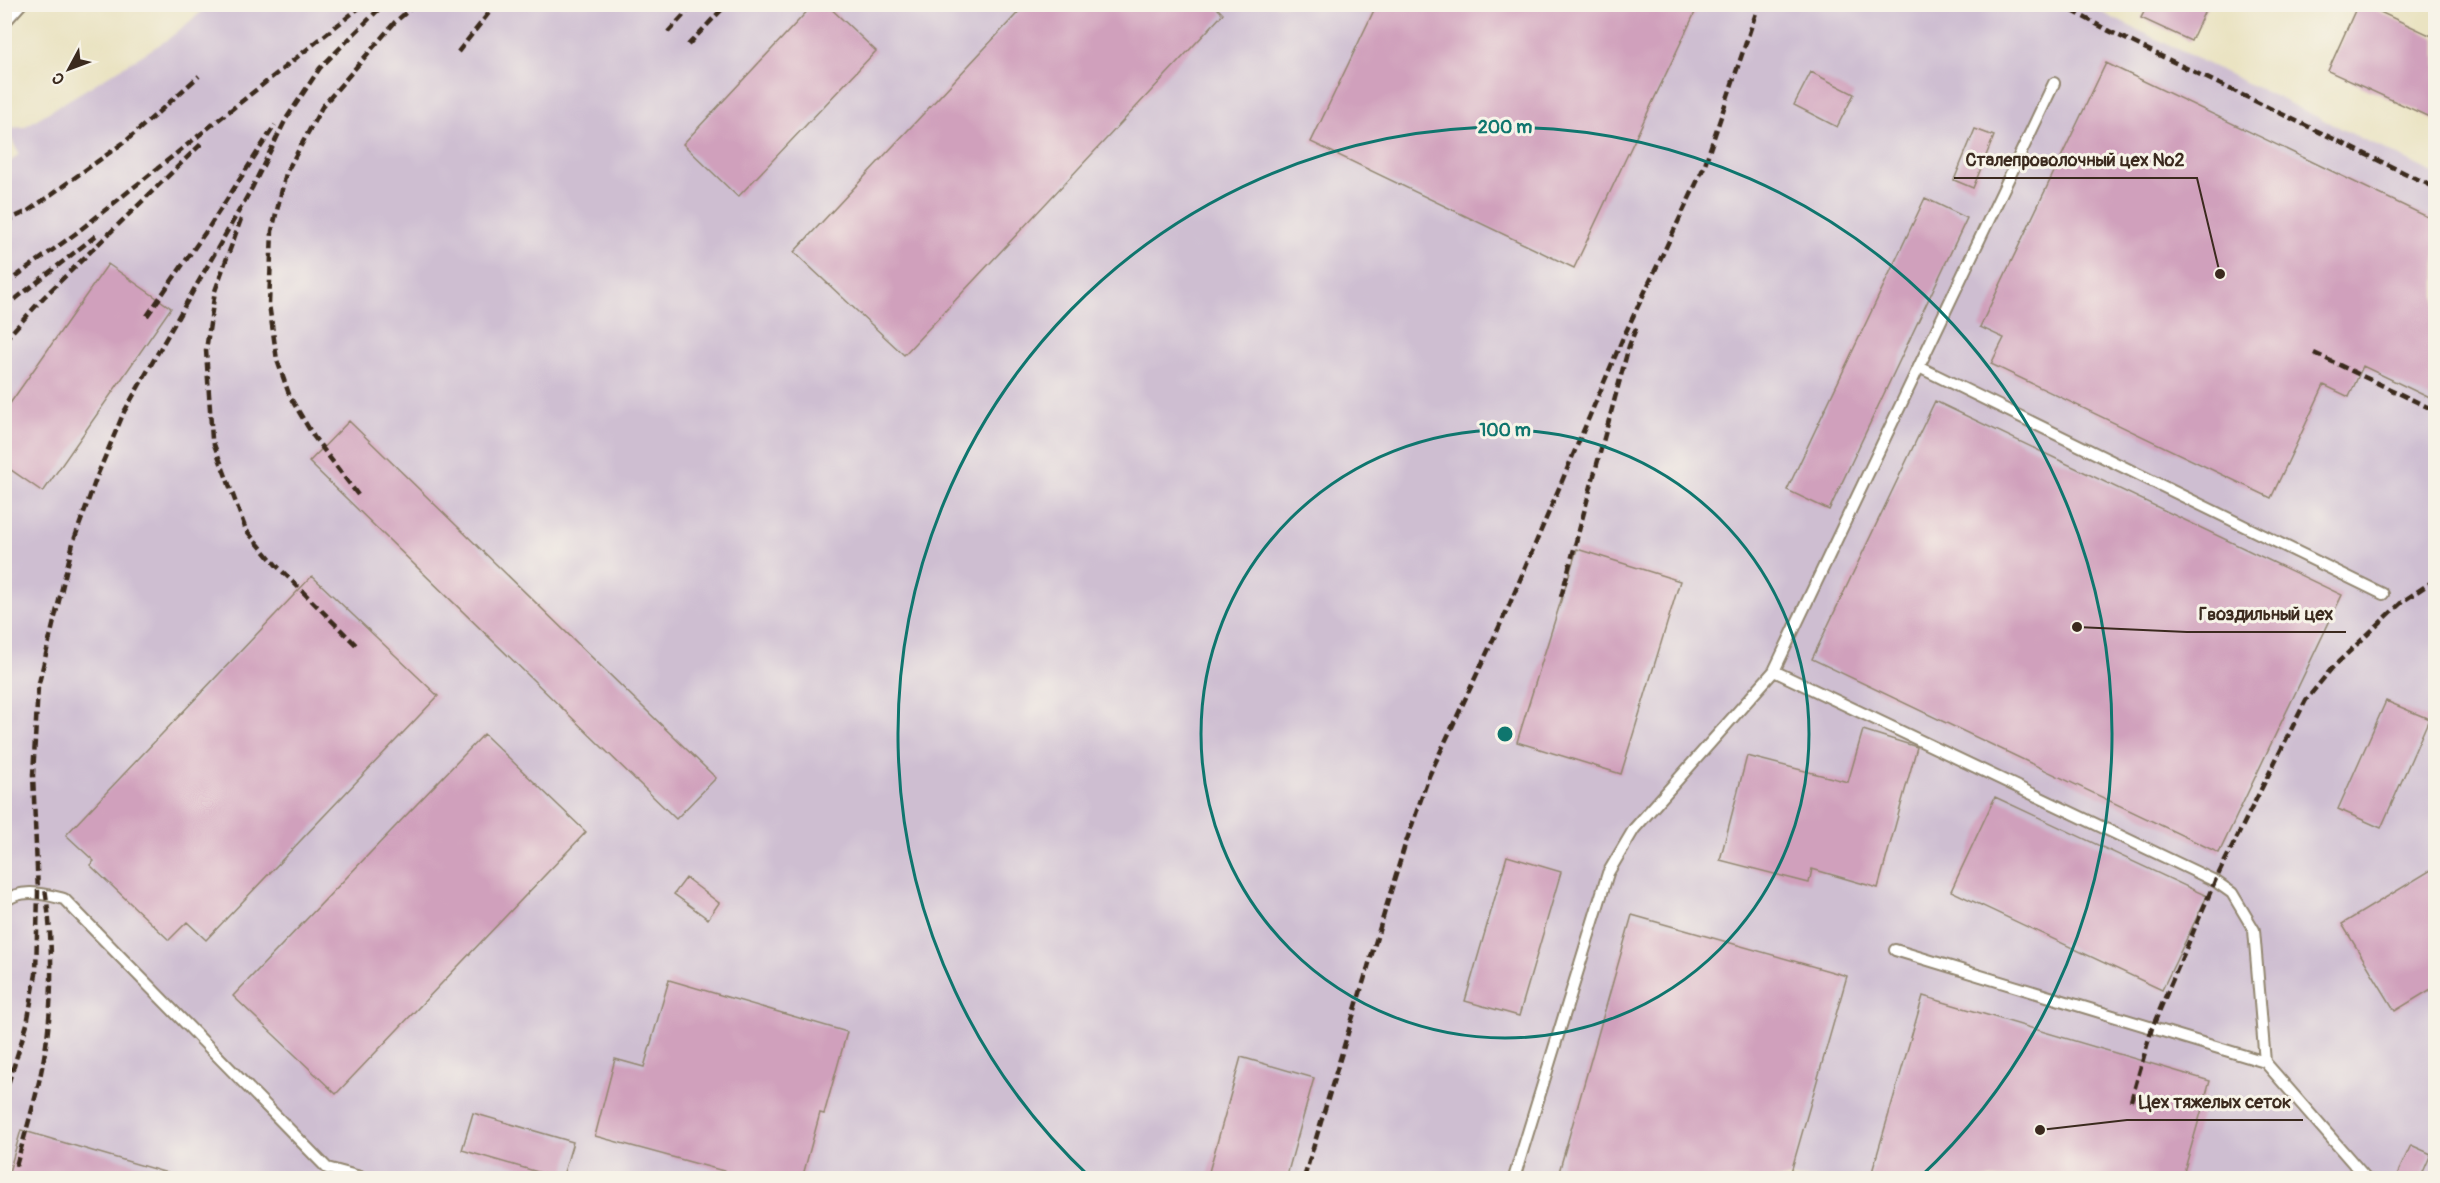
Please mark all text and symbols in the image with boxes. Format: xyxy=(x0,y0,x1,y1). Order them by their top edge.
north arrow xyxy=(39,39,99,99)
text: С xyxy=(48,68,69,88)
text: 200 m xyxy=(1478,116,1532,139)
callout: Сталепроволочный цех №2 xyxy=(1954,142,2197,178)
text: Сталепроволочный цех №2 xyxy=(1966,149,2184,172)
text: 100 m xyxy=(1479,419,1531,442)
callout: Гвоздильный цех xyxy=(2187,596,2346,632)
text: Гвоздильный цех xyxy=(2199,603,2333,626)
centre of rings xyxy=(1495,724,1515,744)
callout: Цех тяжелых сеток xyxy=(2127,1084,2303,1120)
text: Цех тяжелых сеток xyxy=(2139,1091,2291,1114)

